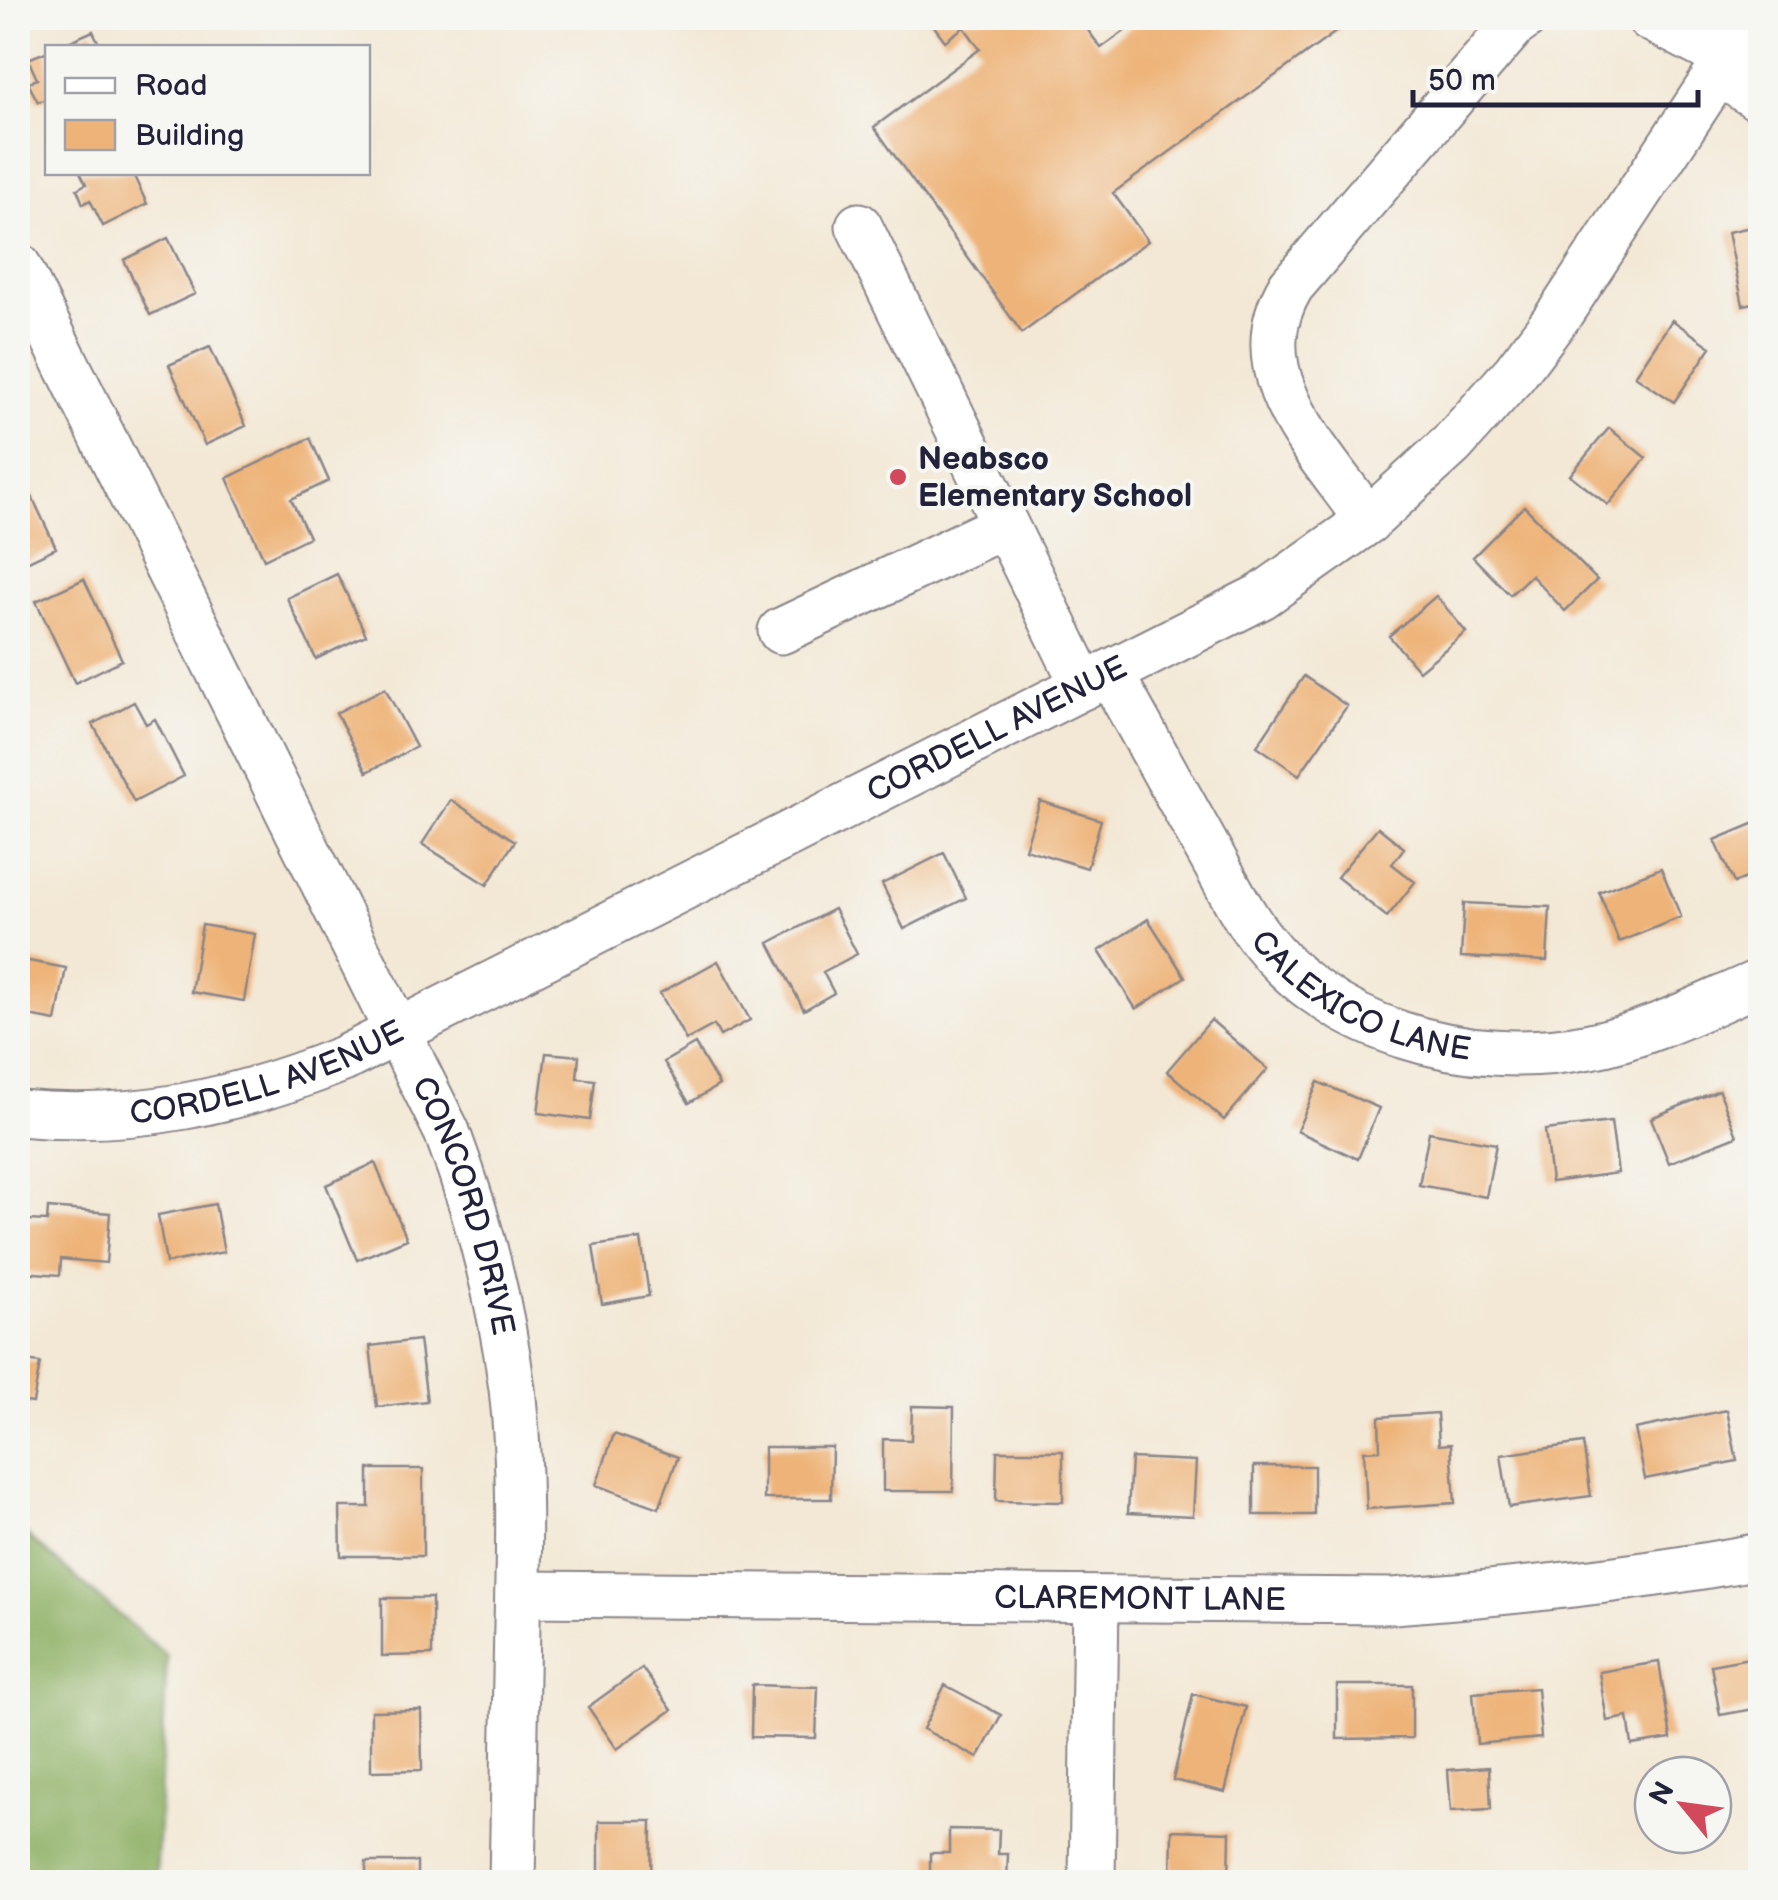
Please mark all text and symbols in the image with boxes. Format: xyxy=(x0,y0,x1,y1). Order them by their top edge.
legend xyxy=(45,45,370,175)
scale bar xyxy=(1413,45,1698,107)
text: 50 m xyxy=(1428,63,1496,99)
text: Road xyxy=(135,68,208,104)
text: Building xyxy=(135,118,244,154)
place label: Neabsco Elementary School xyxy=(918,440,1192,516)
marker: Neabsco Elementary School xyxy=(887,466,909,488)
street label: CORDELL AVENUE xyxy=(860,648,1133,811)
street label: CALEXICO LANE xyxy=(1242,923,1474,1069)
street label: CORDELL AVENUE xyxy=(128,1012,410,1133)
street label: CONCORD DRIVE xyxy=(403,1070,523,1338)
street label: CLAREMONT LANE xyxy=(994,1578,1286,1620)
north arrow xyxy=(1633,1755,1733,1855)
text: N xyxy=(1643,1776,1682,1811)

